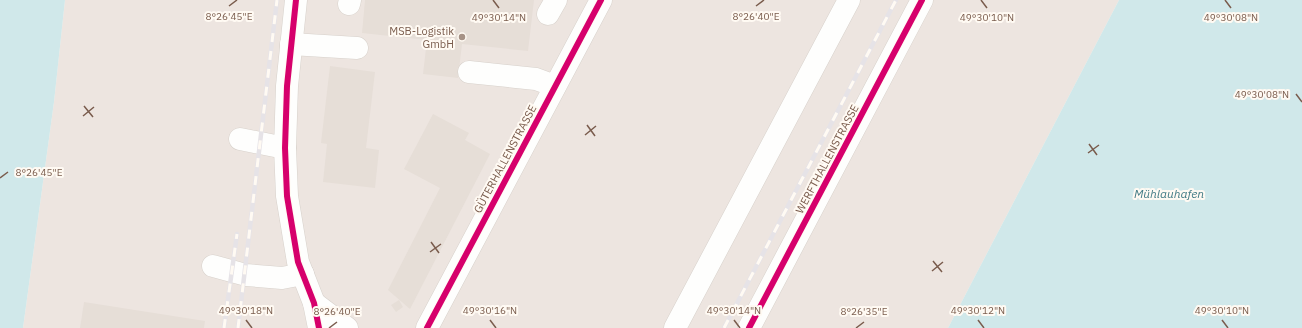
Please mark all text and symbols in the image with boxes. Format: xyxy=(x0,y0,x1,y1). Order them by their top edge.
text: 8°26'45"E xyxy=(205,10,253,23)
text: 8°26'40"E xyxy=(732,10,780,23)
text: 49°30'14"N xyxy=(472,11,526,24)
text: 49°30'10"N xyxy=(960,11,1014,24)
text: 49°30'08"N xyxy=(1204,11,1258,24)
place label: MSB-Logistik GmbH xyxy=(389,24,454,51)
marker: MSB-Logistik GmbH xyxy=(457,32,467,42)
text: 49°30'08"N xyxy=(1235,88,1289,101)
street label: GÜTERHALLENSTRASSE xyxy=(471,102,539,216)
street label: WERFTHALLENSTRASSE xyxy=(792,102,862,216)
text: 8°26'45"E xyxy=(15,166,63,179)
water label: Mühlauhafen xyxy=(1134,186,1204,201)
text: 49°30'18"N xyxy=(219,304,273,317)
text: 49°30'16"N xyxy=(463,304,517,317)
text: 49°30'14"N xyxy=(707,304,761,317)
text: 49°30'12"N xyxy=(951,304,1005,317)
text: 49°30'10"N xyxy=(1195,304,1249,317)
text: 8°26'40"E xyxy=(313,305,361,318)
text: 8°26'35"E xyxy=(840,305,888,318)

